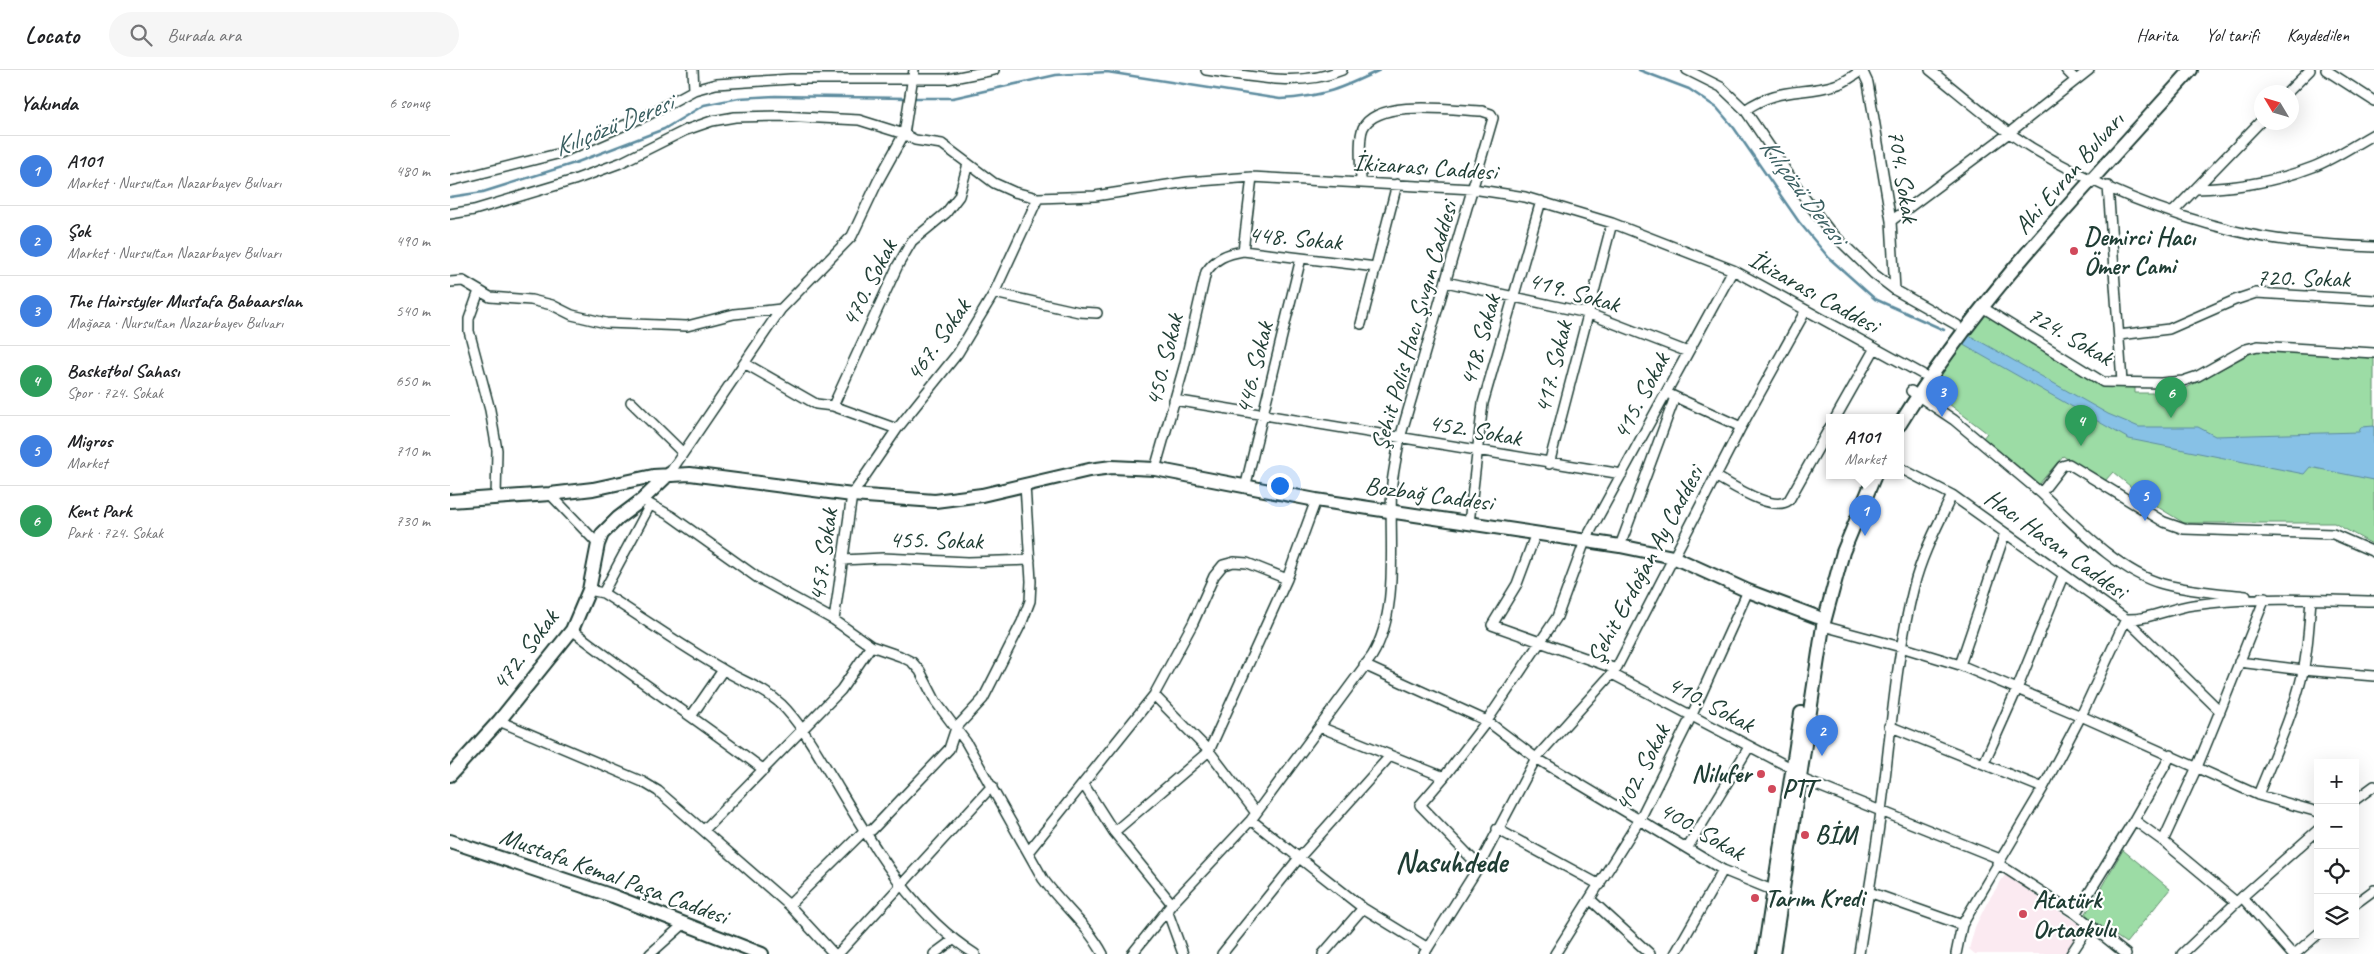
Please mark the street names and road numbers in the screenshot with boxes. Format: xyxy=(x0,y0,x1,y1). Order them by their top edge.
street label: Ahi Evran Bulvarı xyxy=(2007,104,2132,241)
street label: 704. Sokak xyxy=(1880,127,1926,227)
street label: İkizarası Caddesi xyxy=(1352,146,1501,188)
street label: Şehit Polis Hacı Şıvgın Caddesi xyxy=(1363,195,1466,454)
street label: 448. Sokak xyxy=(1247,218,1345,258)
street label: 470. Sokak xyxy=(833,232,905,332)
street label: İkizarası Caddesi xyxy=(1743,243,1888,343)
street label: 720. Sokak xyxy=(2256,261,2352,295)
street label: 419. Sokak xyxy=(1525,264,1625,321)
street label: 418. Sokak xyxy=(1452,289,1509,389)
street label: 467. Sokak xyxy=(898,291,979,388)
street label: 724. Sokak xyxy=(2021,299,2120,374)
street label: 450. Sokak xyxy=(1137,309,1191,409)
street label: 417. Sokak xyxy=(1526,316,1580,416)
street label: 446. Sokak xyxy=(1227,317,1281,417)
street label: 415. Sokak xyxy=(1605,345,1678,445)
street label: 452. Sokak xyxy=(1426,406,1526,454)
street label: Şehit Erdoğan Ay Caddesi xyxy=(1579,458,1712,669)
street label: Bozbağ Caddesi xyxy=(1363,469,1498,519)
street label: Hacı Hasan Caddesi xyxy=(1978,481,2136,608)
street label: 457. Sokak xyxy=(801,505,846,604)
street label: 455. Sokak xyxy=(889,523,985,557)
street label: 472. Sokak xyxy=(484,601,567,697)
street label: 410. Sokak xyxy=(1662,668,1762,741)
street label: 402. Sokak xyxy=(1606,717,1678,817)
street label: 400. Sokak xyxy=(1653,794,1752,869)
street label: Mustafa Kemal Paşa Caddesi xyxy=(496,820,736,933)

